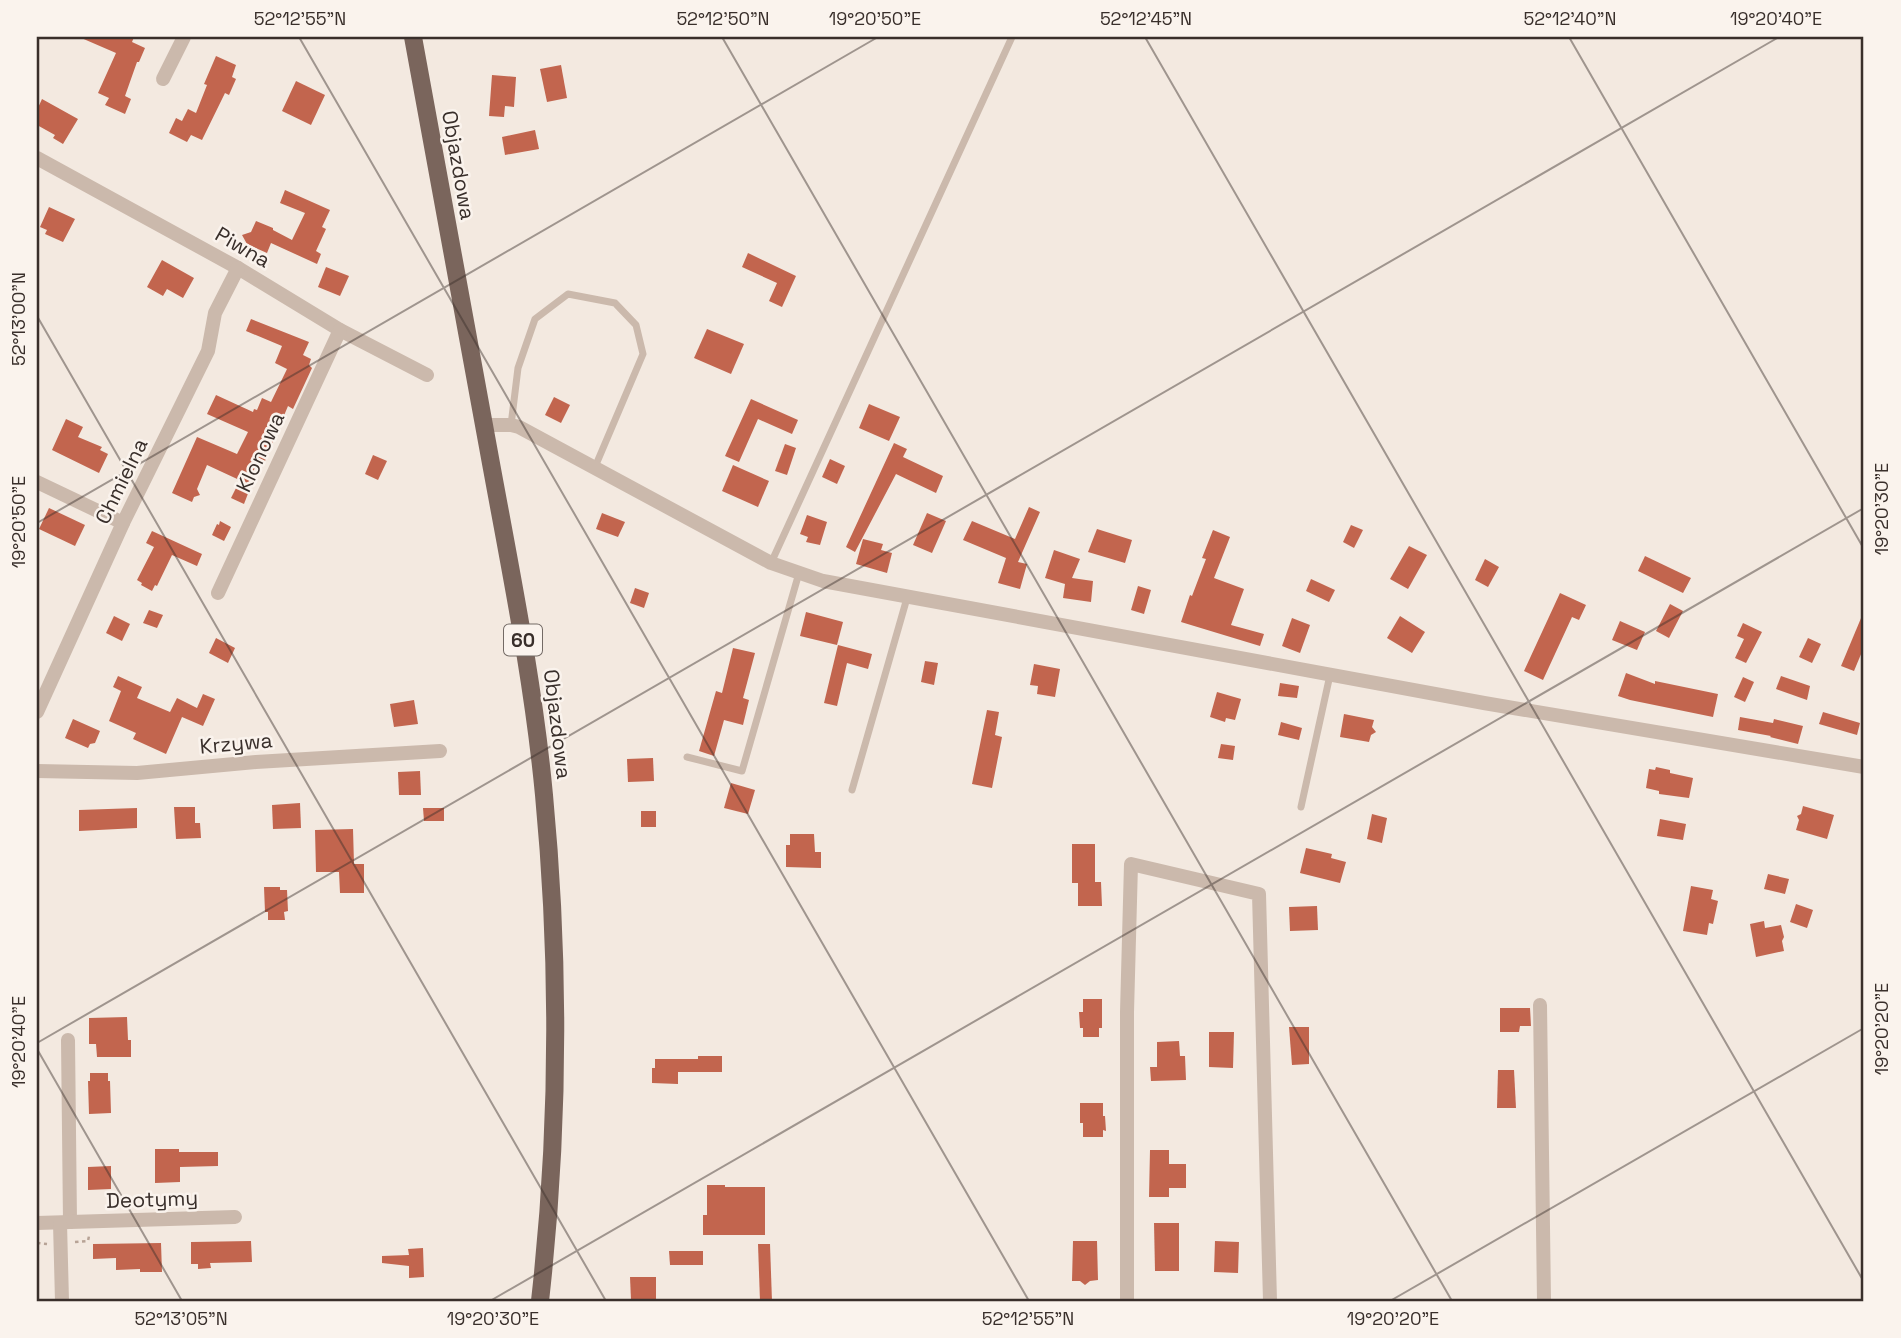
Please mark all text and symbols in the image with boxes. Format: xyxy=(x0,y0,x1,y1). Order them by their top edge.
text: 52°12'55"N xyxy=(254,7,346,30)
text: 52°12'50"N xyxy=(676,7,770,30)
text: 19°20'50"E xyxy=(829,7,921,30)
text: 52°12'45"N xyxy=(1100,7,1192,30)
text: 52°12'40"N xyxy=(1524,7,1616,30)
text: 19°20'40"E xyxy=(1730,7,1822,30)
street label: Objazdowa xyxy=(436,108,482,222)
street label: Piwna xyxy=(210,220,276,274)
text: 52°13'00"N xyxy=(7,272,30,366)
street label: Klonowa xyxy=(230,408,290,496)
street label: Chmielna xyxy=(89,434,153,528)
text: 19°20'30"E xyxy=(1870,463,1893,555)
text: 19°20'50"E xyxy=(7,476,30,568)
road number: 60 xyxy=(504,624,542,656)
street label: Objazdowa xyxy=(538,668,578,780)
street label: Krzywa xyxy=(198,726,274,760)
text: 19°20'20"E xyxy=(1870,983,1893,1075)
text: 19°20'40"E xyxy=(7,996,30,1088)
street label: Deotymy xyxy=(105,1184,199,1214)
text: 52°13'05"N xyxy=(134,1307,228,1330)
text: 19°20'30"E xyxy=(447,1307,539,1330)
text: 52°12'55"N xyxy=(982,1307,1074,1330)
text: 19°20'20"E xyxy=(1347,1307,1439,1330)

